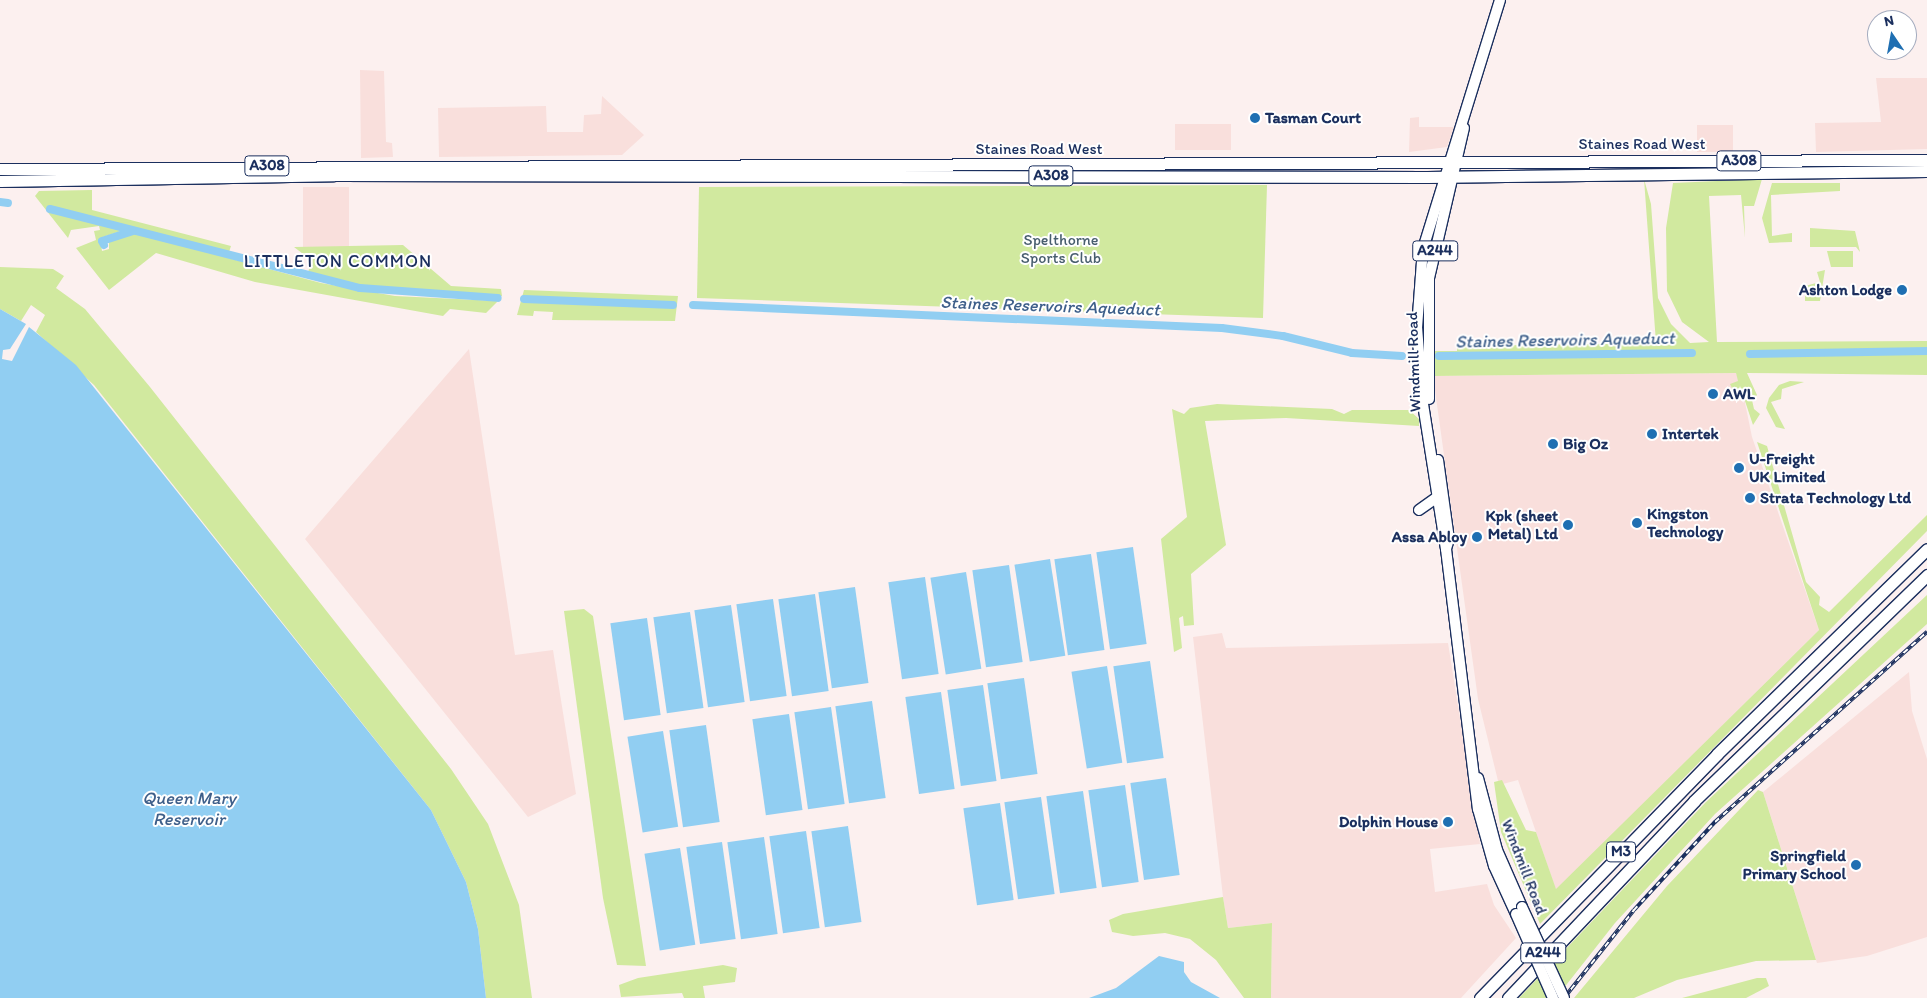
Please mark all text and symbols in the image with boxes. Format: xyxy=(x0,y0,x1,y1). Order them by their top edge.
north arrow xyxy=(1867,10,1917,60)
text: N xyxy=(1883,12,1895,30)
place label: Tasman Court xyxy=(1265,108,1361,128)
marker: Tasman Court xyxy=(1249,112,1261,124)
street label: Staines Road West xyxy=(1579,134,1705,154)
street label: Staines Road West xyxy=(976,139,1102,159)
road number: A308 xyxy=(1715,148,1763,174)
road number: A308 xyxy=(243,154,291,178)
road number: A308 xyxy=(1027,164,1075,188)
park label: Spelthorne Sports Club xyxy=(1021,230,1101,268)
road number: A244 xyxy=(1411,238,1459,264)
district label: LITTLETON COMMON xyxy=(242,250,434,272)
place label: Ashton Lodge xyxy=(1799,280,1892,300)
marker: Ashton Lodge xyxy=(1896,284,1908,296)
water label: Staines Reservoirs Aqueduct xyxy=(940,291,1160,321)
street label: Windmill Road xyxy=(1403,312,1425,412)
water label: Staines Reservoirs Aqueduct xyxy=(1455,327,1675,353)
place label: AWL xyxy=(1723,384,1755,404)
marker: AWL xyxy=(1707,388,1719,400)
place label: Intertek xyxy=(1662,424,1719,444)
marker: Intertek xyxy=(1646,428,1658,440)
place label: Big Oz xyxy=(1563,434,1608,454)
marker: Big Oz xyxy=(1547,438,1559,450)
place label: U-Freight UK Limited xyxy=(1749,449,1826,487)
marker: U-Freight UK Limited xyxy=(1733,462,1745,474)
place label: Strata Technology Ltd xyxy=(1760,488,1909,508)
marker: Strata Technology Ltd xyxy=(1744,492,1756,504)
place label: Kingston Technology xyxy=(1647,504,1723,542)
place label: Kpk (sheet Metal) Ltd xyxy=(1486,506,1558,544)
marker: Kingston Technology xyxy=(1631,517,1643,529)
marker: Kpk (sheet Metal) Ltd xyxy=(1562,519,1574,531)
place label: Assa Abloy xyxy=(1392,527,1467,547)
marker: Assa Abloy xyxy=(1471,531,1483,543)
water label: Queen Mary Reservoir xyxy=(142,788,236,831)
place label: Dolphin House xyxy=(1339,812,1438,832)
marker: Dolphin House xyxy=(1442,816,1454,828)
street label: Windmill Road xyxy=(1497,817,1551,917)
road number: M3 xyxy=(1606,840,1636,864)
place label: Springfield Primary School xyxy=(1743,846,1846,884)
marker: Springfield Primary School xyxy=(1850,859,1862,871)
road number: A244 xyxy=(1519,940,1567,966)

